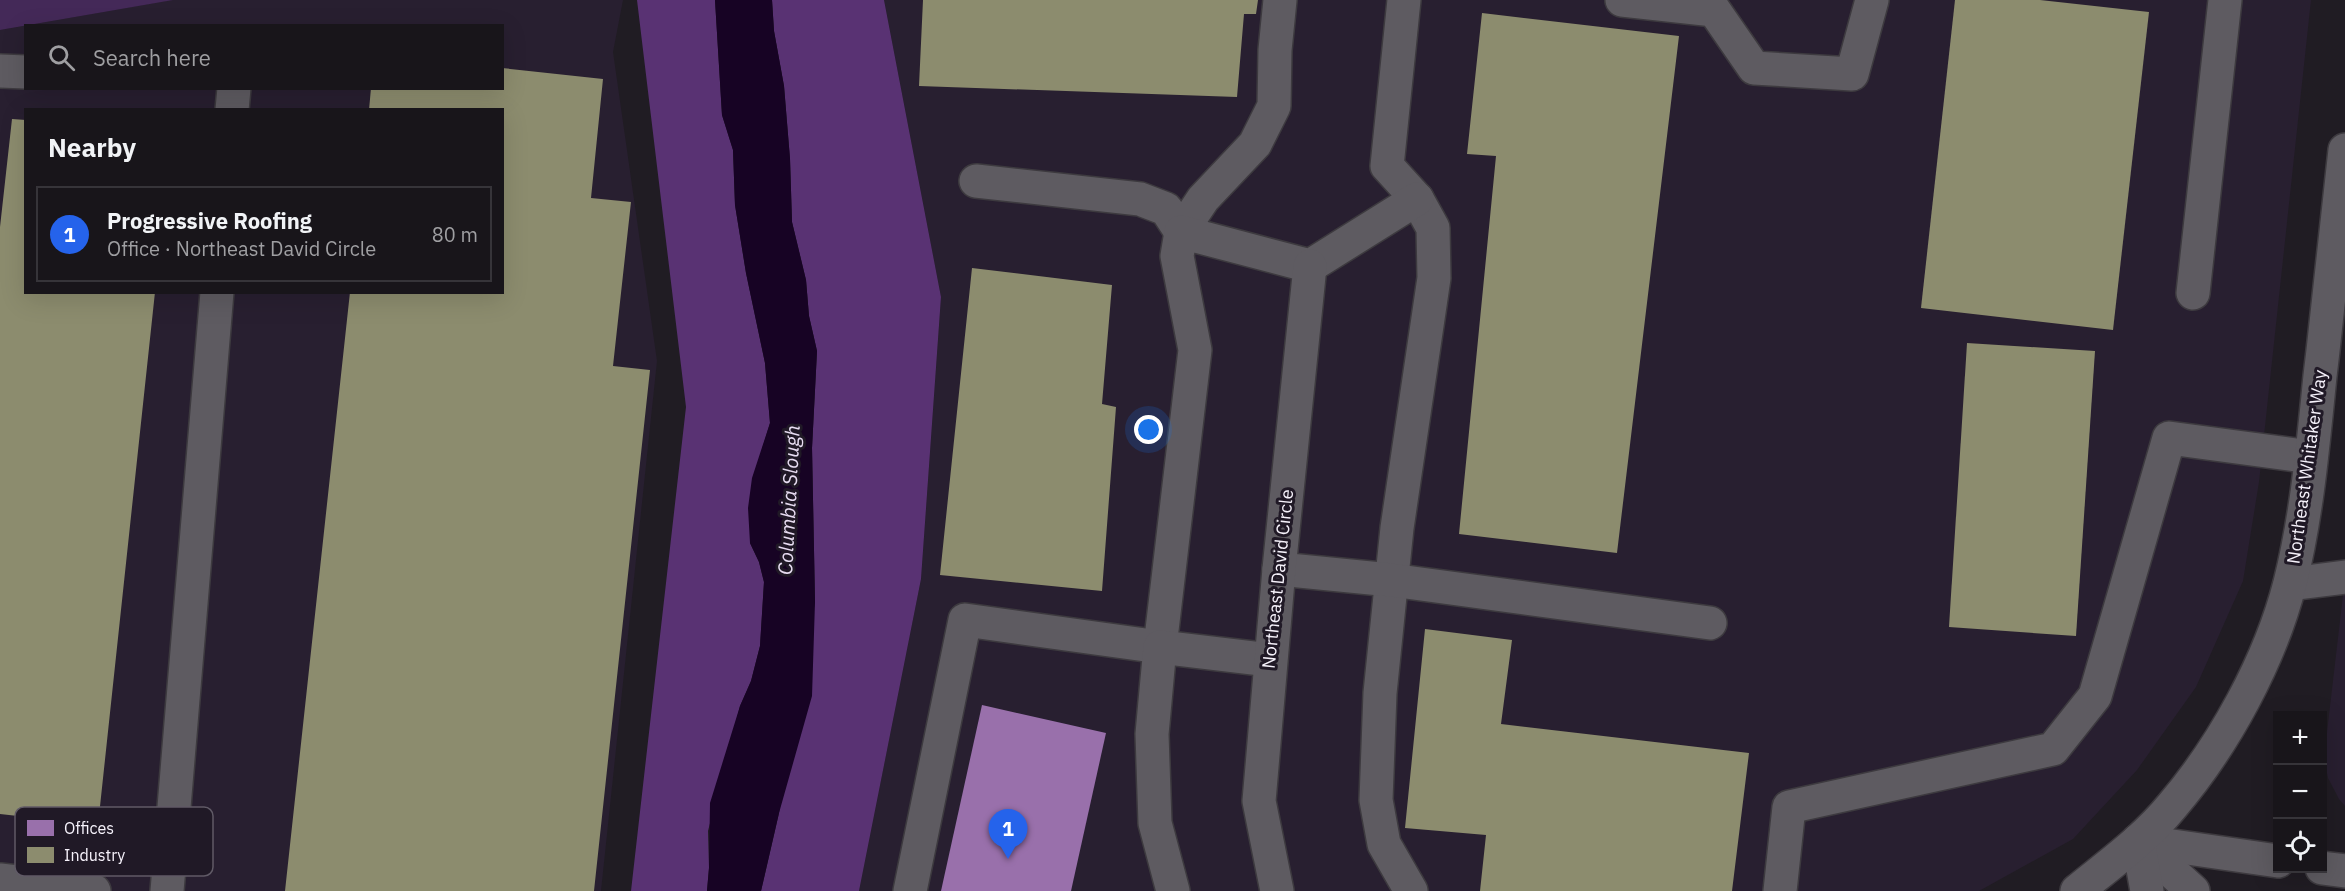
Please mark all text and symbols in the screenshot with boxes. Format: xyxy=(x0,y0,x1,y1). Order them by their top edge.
search box xyxy=(24,24,504,90)
icon: search xyxy=(45,41,78,74)
text: Search here xyxy=(93,43,211,72)
text: Nearby xyxy=(48,130,136,164)
text: Progressive Roofing xyxy=(107,206,312,235)
text: 1 xyxy=(64,221,76,248)
text: 80 m xyxy=(432,221,478,248)
text: Office · Northeast David Circle xyxy=(107,235,376,262)
street label: Northeast Whitaker Way xyxy=(2281,368,2332,565)
your location xyxy=(1134,415,1163,444)
water label: Columbia Slough xyxy=(771,424,806,576)
street label: Northeast David Circle xyxy=(1257,488,1298,670)
map controls xyxy=(2273,711,2327,873)
button: + xyxy=(2273,711,2327,765)
button: − xyxy=(2273,765,2327,819)
legend xyxy=(15,807,213,876)
pin: 1 xyxy=(988,810,1028,859)
text: Offices xyxy=(64,818,114,838)
button: locate xyxy=(2273,819,2327,873)
text: Industry xyxy=(64,845,125,865)

